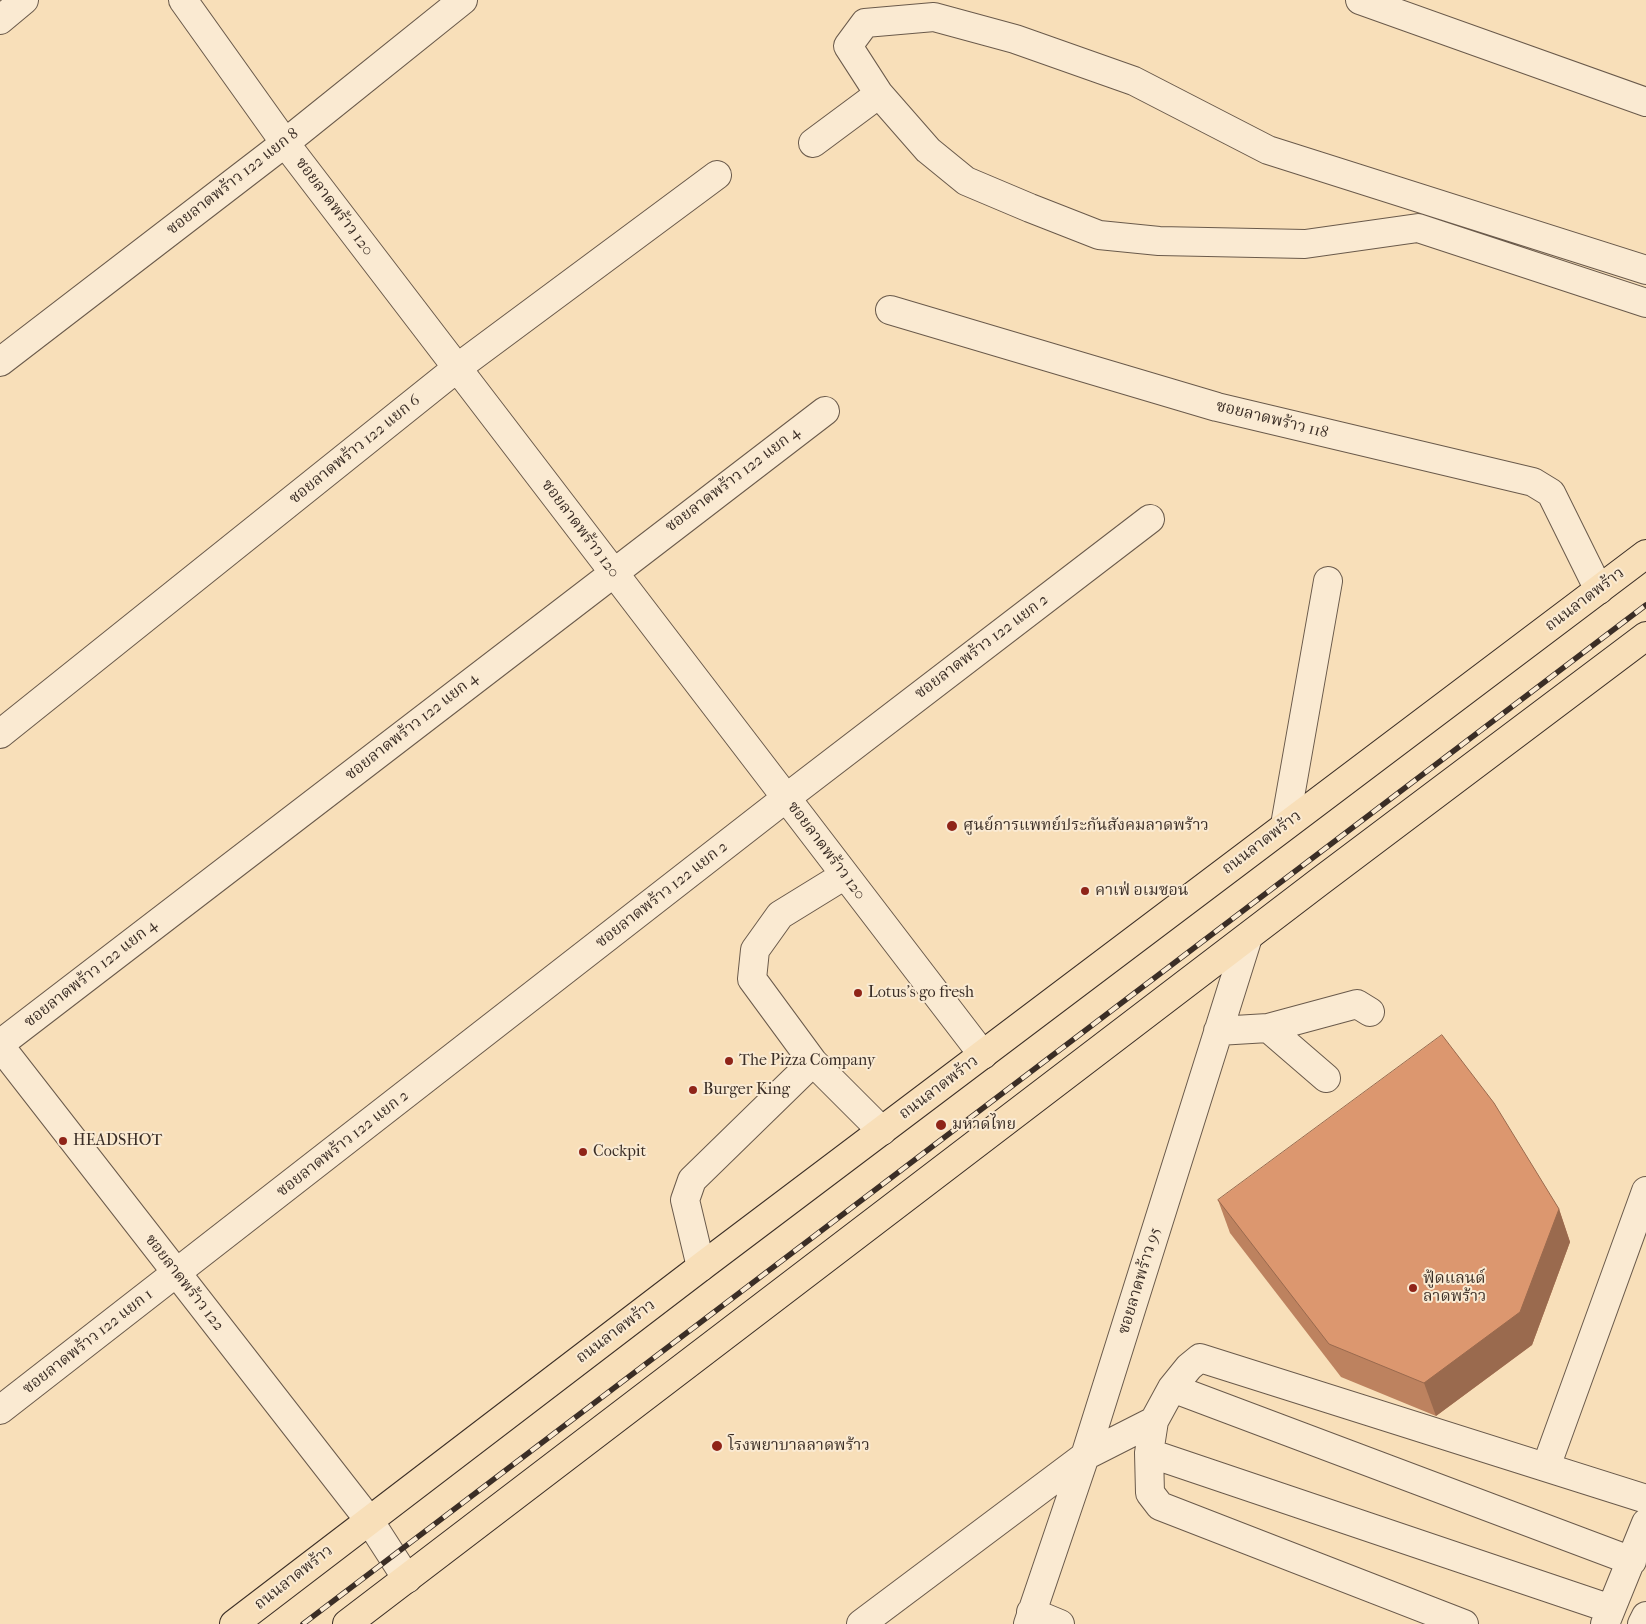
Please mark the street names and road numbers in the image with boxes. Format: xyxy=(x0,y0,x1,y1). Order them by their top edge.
street label: ซอยลาดพร้าว 122 แยก 8 xyxy=(163,125,303,239)
street label: ซอยลาดพร้าว 120 xyxy=(291,154,377,260)
street label: ซอยลาดพร้าว 122 แยก 6 xyxy=(286,391,424,509)
street label: ซอยลาดพร้าว 118 xyxy=(1214,397,1330,443)
street label: ซอยลาดพร้าว 122 แยก 4 xyxy=(662,423,804,537)
street label: ซอยลาดพร้าว 120 xyxy=(537,476,623,582)
street label: ถนนลาดพร้าว xyxy=(1542,564,1628,636)
street label: ซอยลาดพร้าว 122 แยก 2 xyxy=(911,590,1053,704)
street label: ซอยลาดพร้าว 122 แยก 4 xyxy=(342,669,482,785)
street label: ซอยลาดพร้าว 120 xyxy=(783,798,869,904)
street label: ถนนลาดพร้าว xyxy=(1219,807,1305,879)
street label: ซอยลาดพร้าว 122 แยก 2 xyxy=(592,837,732,953)
street label: ซอยลาดพร้าว 122 แยก 4 xyxy=(21,916,161,1032)
street label: ถนนลาดพร้าว xyxy=(896,1052,982,1124)
street label: ซอยลาดพร้าว 122 แยก 2 xyxy=(273,1086,413,1202)
street label: ซอยลาดพร้าว 95 xyxy=(1115,1225,1165,1337)
street label: ซอยลาดพร้าว 122 xyxy=(140,1231,228,1335)
street label: ซอยลาดพร้าว 122 แยก 1 xyxy=(19,1285,157,1399)
street label: ถนนลาดพร้าว xyxy=(573,1296,659,1368)
street label: ถนนลาดพร้าว xyxy=(251,1541,337,1615)

